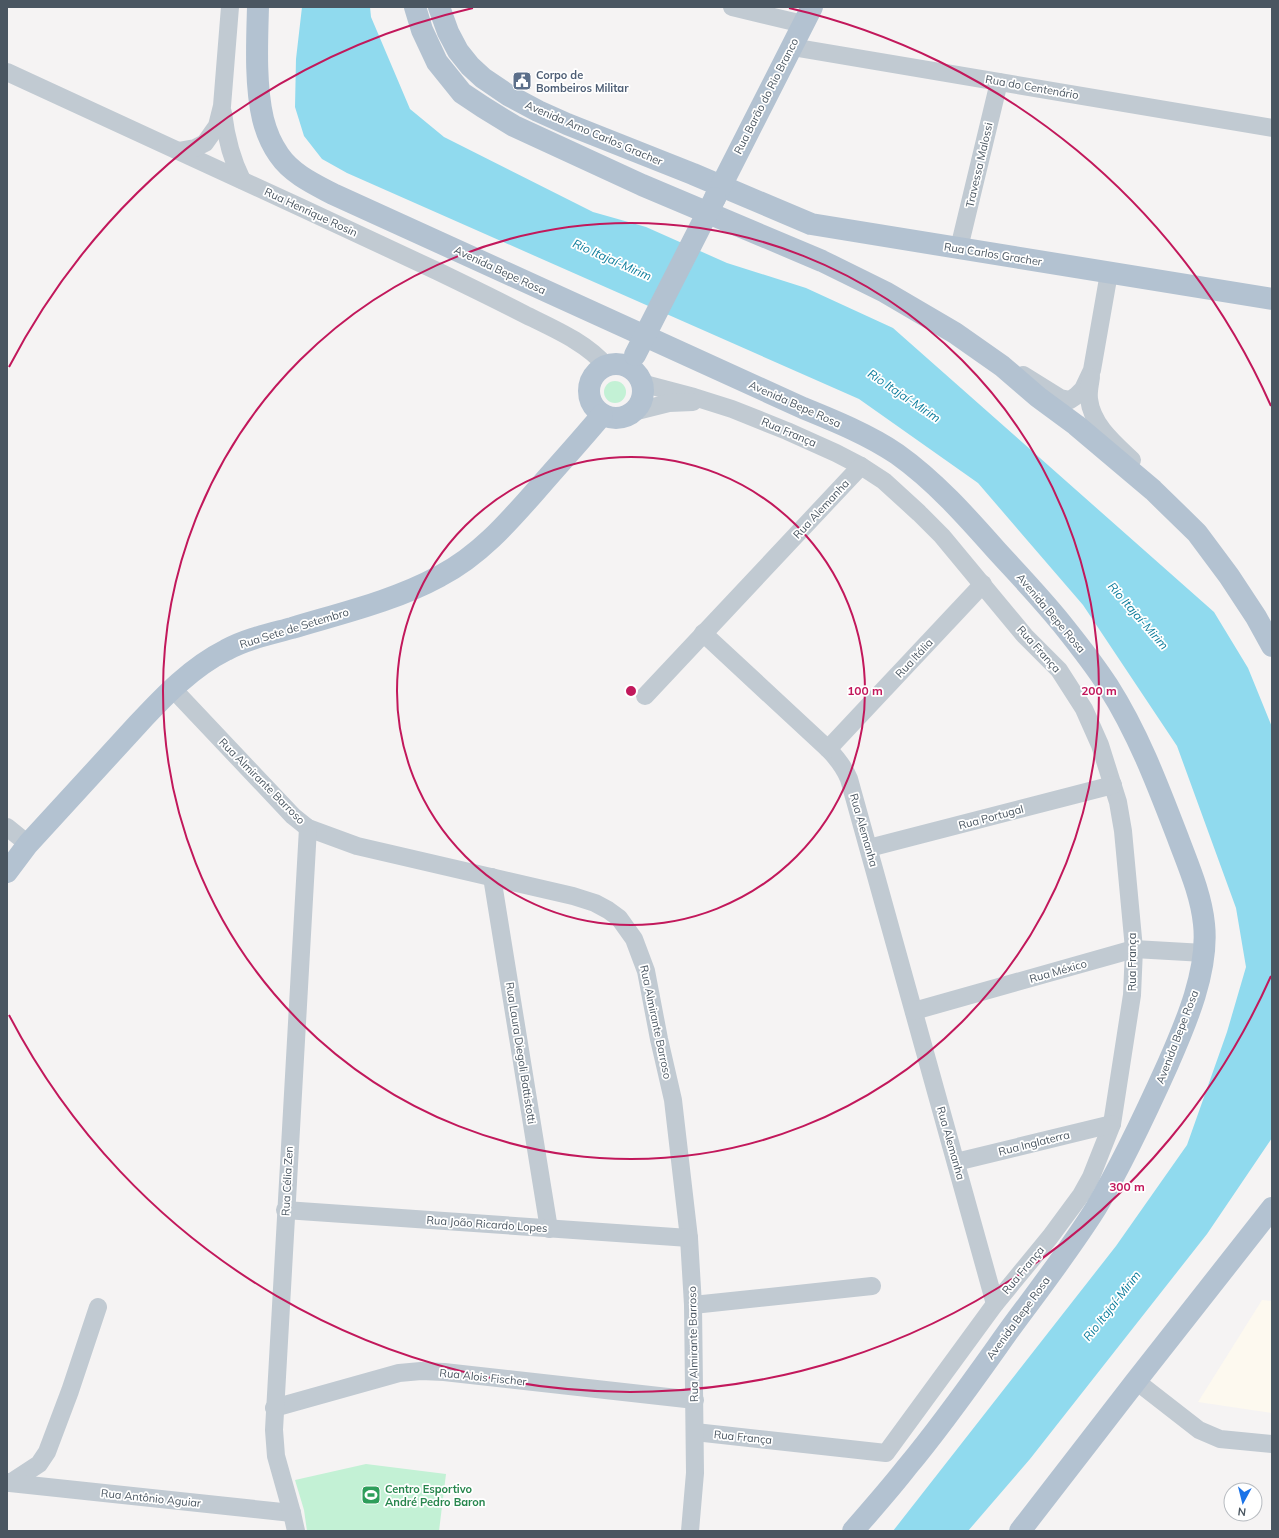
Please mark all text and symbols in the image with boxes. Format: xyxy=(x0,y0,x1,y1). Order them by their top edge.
street label: Rua Barão do Rio Branco xyxy=(731,36,801,156)
place label: Corpo de Bombeiros Militar xyxy=(536,68,629,95)
public building icon: Corpo de Bombeiros Militar xyxy=(511,70,533,92)
street label: Rua do Centenário xyxy=(984,72,1080,102)
street label: Avenida Arno Carlos Gracher xyxy=(523,98,665,168)
street label: Travessa Malossi xyxy=(962,121,996,209)
street label: Rua Henrique Rosin xyxy=(262,184,360,240)
water label: Rio Itajaí-Mirim xyxy=(571,235,654,284)
street label: Rua Carlos Gracher xyxy=(943,239,1043,269)
street label: Avenida Bepe Rosa xyxy=(452,243,548,297)
water label: Rio Itajaí-Mirim xyxy=(865,366,944,425)
street label: Avenida Bepe Rosa xyxy=(747,377,843,431)
street label: Rua França xyxy=(759,414,819,450)
street label: Rua Alemanha xyxy=(790,476,852,542)
street label: Avenida Bepe Rosa xyxy=(1014,570,1088,656)
water label: Rio Itajaí-Mirim xyxy=(1105,579,1172,653)
street label: Rua Sete de Setembro xyxy=(238,605,350,651)
street label: Rua França xyxy=(1014,623,1064,675)
street label: Rua Itália xyxy=(892,635,936,681)
text: 100 m xyxy=(847,683,883,698)
text: 200 m xyxy=(1081,683,1117,698)
centre of rings xyxy=(624,684,638,698)
street label: Rua Almirante Barroso xyxy=(216,735,308,827)
street label: Rua Alemanha xyxy=(847,792,881,868)
street label: Rua Portugal xyxy=(957,802,1025,832)
street label: Rua França xyxy=(1125,933,1139,991)
street label: Rua México xyxy=(1028,956,1088,986)
street label: Rua Almirante Barroso xyxy=(637,964,675,1080)
street label: Rua Laura Diegoli Battistotti xyxy=(503,981,539,1125)
street label: Avenida Bepe Rosa xyxy=(1153,988,1201,1086)
street label: Rua Alemanha xyxy=(934,1105,968,1181)
street label: Rua Inglaterra xyxy=(997,1127,1071,1159)
street label: Rua Célia Zen xyxy=(278,1146,296,1216)
text: 300 m xyxy=(1109,1179,1145,1194)
street label: Rua João Ricardo Lopes xyxy=(426,1213,548,1235)
street label: Rua França xyxy=(999,1243,1047,1297)
water label: Rio Itajaí-Mirim xyxy=(1080,1268,1144,1344)
street label: Avenida Bepe Rosa xyxy=(983,1274,1053,1362)
street label: Rua Almirante Barroso xyxy=(685,1286,701,1402)
street label: Rua Alois Fischer xyxy=(439,1365,527,1389)
street label: Rua França xyxy=(713,1427,773,1447)
place label: Centro Esportivo André Pedro Baron xyxy=(385,1482,485,1509)
north arrow xyxy=(1223,1482,1263,1522)
sports icon: Centro Esportivo André Pedro Baron xyxy=(360,1484,382,1506)
street label: Rua Antônio Aguiar xyxy=(100,1486,202,1510)
text: N xyxy=(1237,1504,1247,1519)

